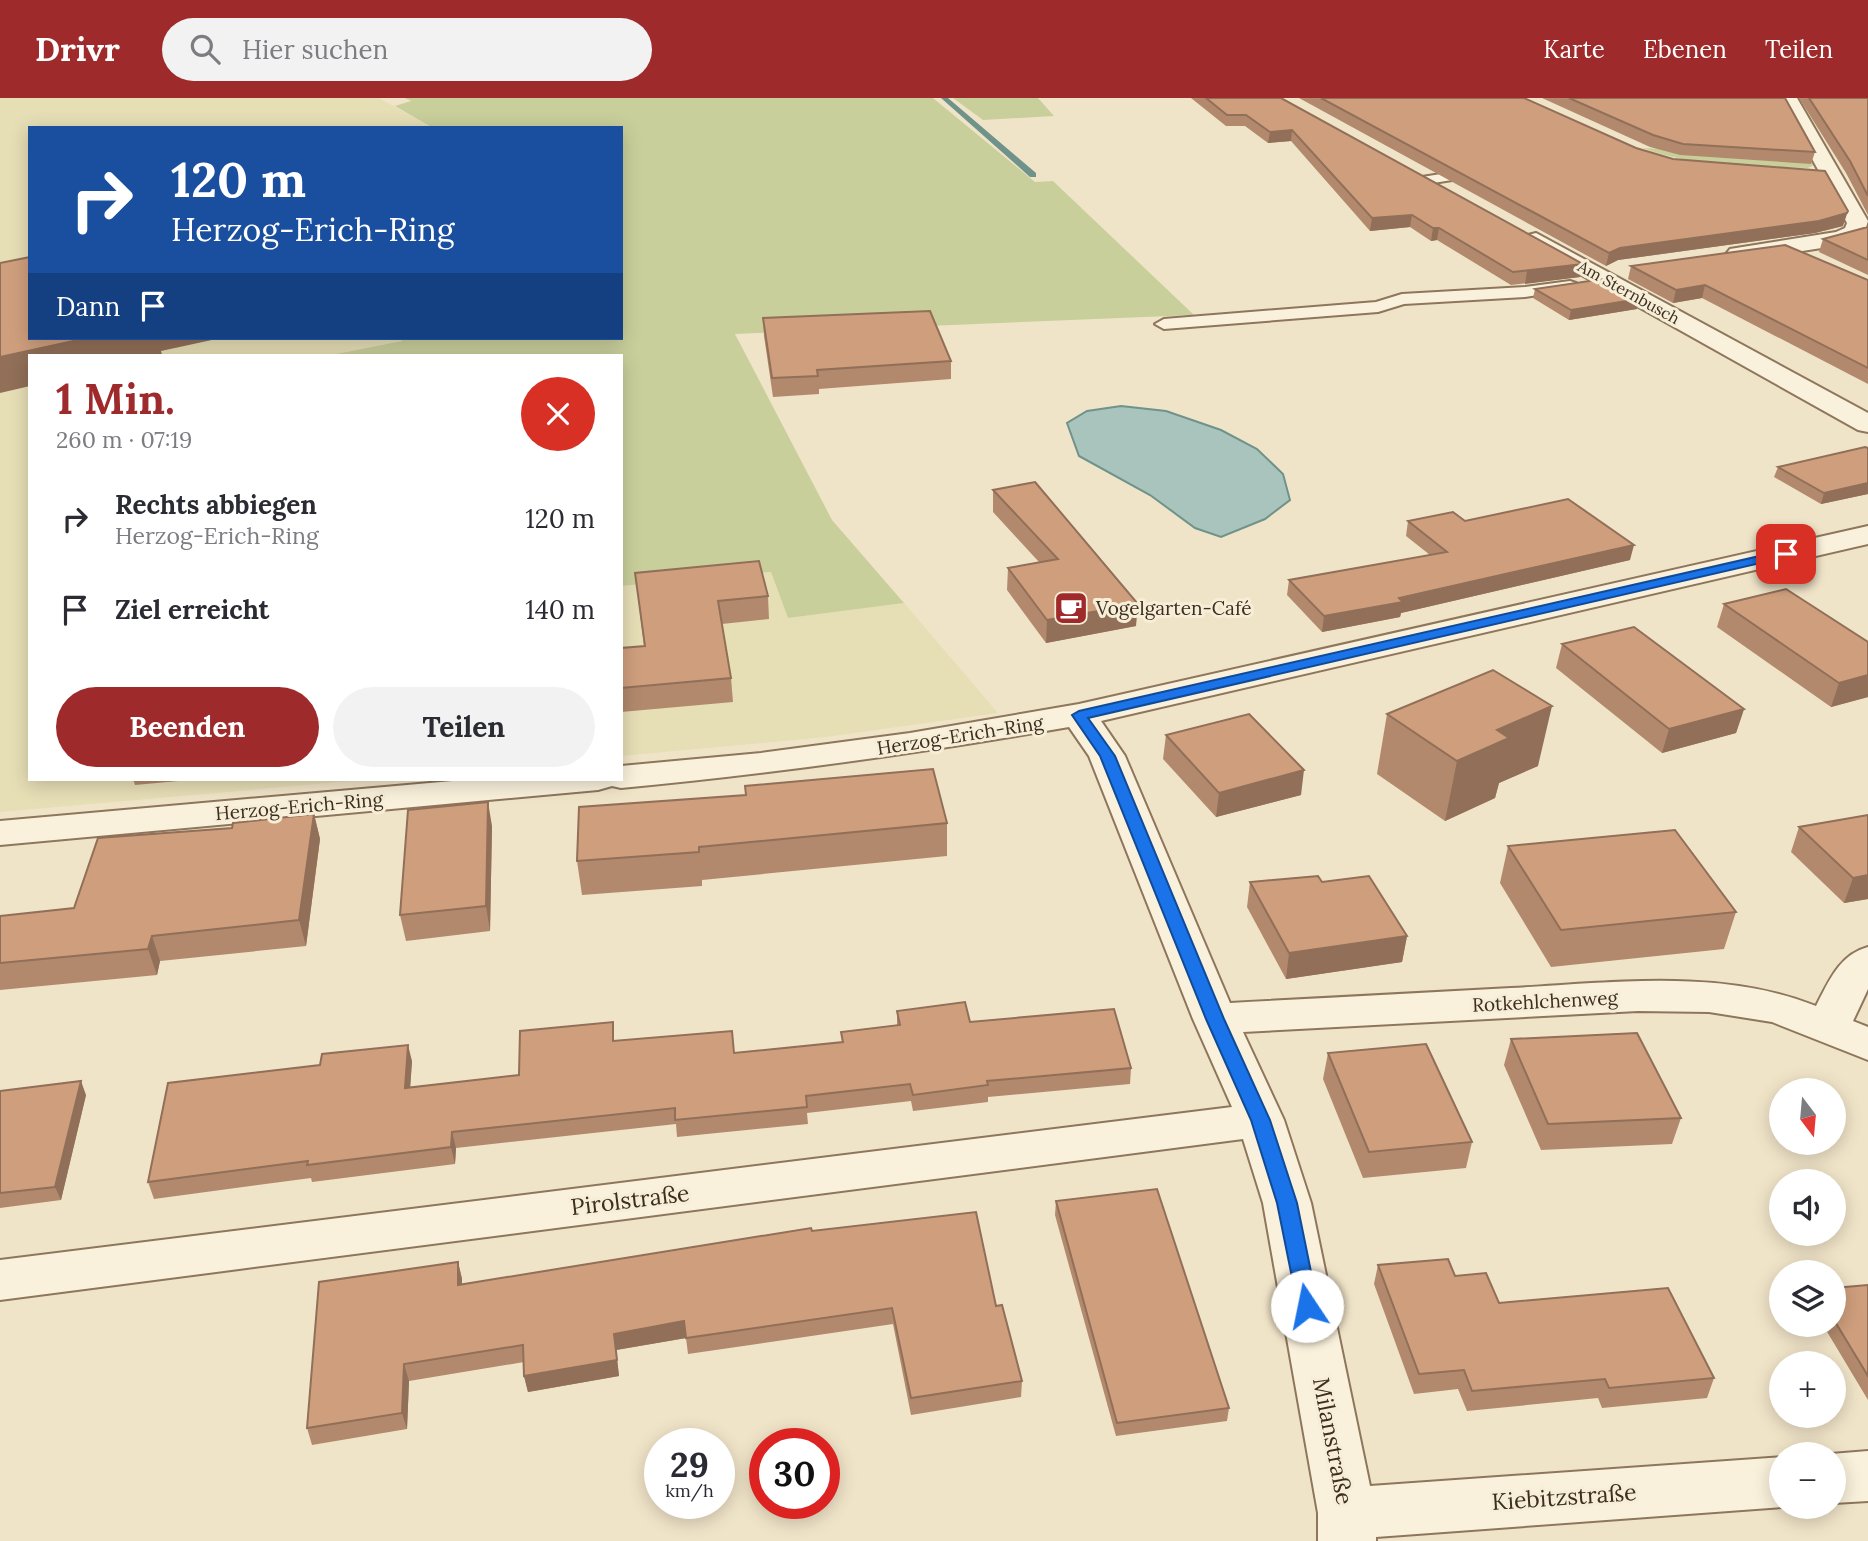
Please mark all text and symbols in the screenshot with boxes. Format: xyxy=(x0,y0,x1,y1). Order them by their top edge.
search box xyxy=(162,18,652,81)
text: Drivr xyxy=(35,28,120,70)
icon: search xyxy=(186,30,224,68)
text: Hier suchen xyxy=(242,33,388,66)
text: Karte xyxy=(1543,34,1605,65)
text: Ebenen xyxy=(1643,34,1727,65)
text: Teilen xyxy=(1765,34,1833,65)
text: 120 m xyxy=(171,148,306,210)
icon: right xyxy=(56,154,147,245)
text: Herzog-Erich-Ring xyxy=(171,209,454,250)
street label: Am Sternbusch xyxy=(1574,255,1684,328)
icon: arrive xyxy=(134,287,172,325)
text: Dann xyxy=(56,290,120,323)
text: 1 Min. xyxy=(56,372,175,426)
button: close xyxy=(521,377,595,451)
text: 260 m · 07:19 xyxy=(56,425,192,454)
text: Rechts abbiegen xyxy=(115,488,317,521)
icon: right xyxy=(56,500,94,538)
text: 120 m xyxy=(525,502,595,535)
text: Herzog-Erich-Ring xyxy=(115,521,319,550)
pin xyxy=(1756,524,1816,584)
icon: arrive xyxy=(1767,535,1805,573)
cafe icon: Vogelgarten-Café xyxy=(1052,589,1090,627)
icon: arrive xyxy=(56,591,94,629)
text: Ziel erreicht xyxy=(115,593,269,626)
text: 140 m xyxy=(525,593,595,626)
place label: Vogelgarten-Café xyxy=(1095,596,1252,620)
button: Beenden xyxy=(56,687,319,767)
button: Teilen xyxy=(333,687,595,767)
street label: Herzog-Erich-Ring xyxy=(875,710,1045,760)
street label: Herzog-Erich-Ring xyxy=(214,787,384,825)
street label: Rotkehlchenweg xyxy=(1471,985,1619,1017)
north arrow xyxy=(1769,1078,1846,1155)
map controls xyxy=(1769,1078,1846,1519)
button: sound xyxy=(1769,1169,1846,1246)
street label: Pirolstraße xyxy=(569,1178,691,1221)
button: layers xyxy=(1769,1260,1846,1337)
position arrow xyxy=(1270,1269,1344,1343)
button: + xyxy=(1769,1351,1846,1428)
street label: Milanstraße xyxy=(1307,1375,1360,1507)
speed limit sign: 30 xyxy=(749,1428,840,1519)
text: 29 xyxy=(670,1442,709,1487)
button: − xyxy=(1769,1442,1846,1519)
street label: Kiebitzstraße xyxy=(1491,1477,1637,1516)
text: km/h xyxy=(665,1479,714,1502)

